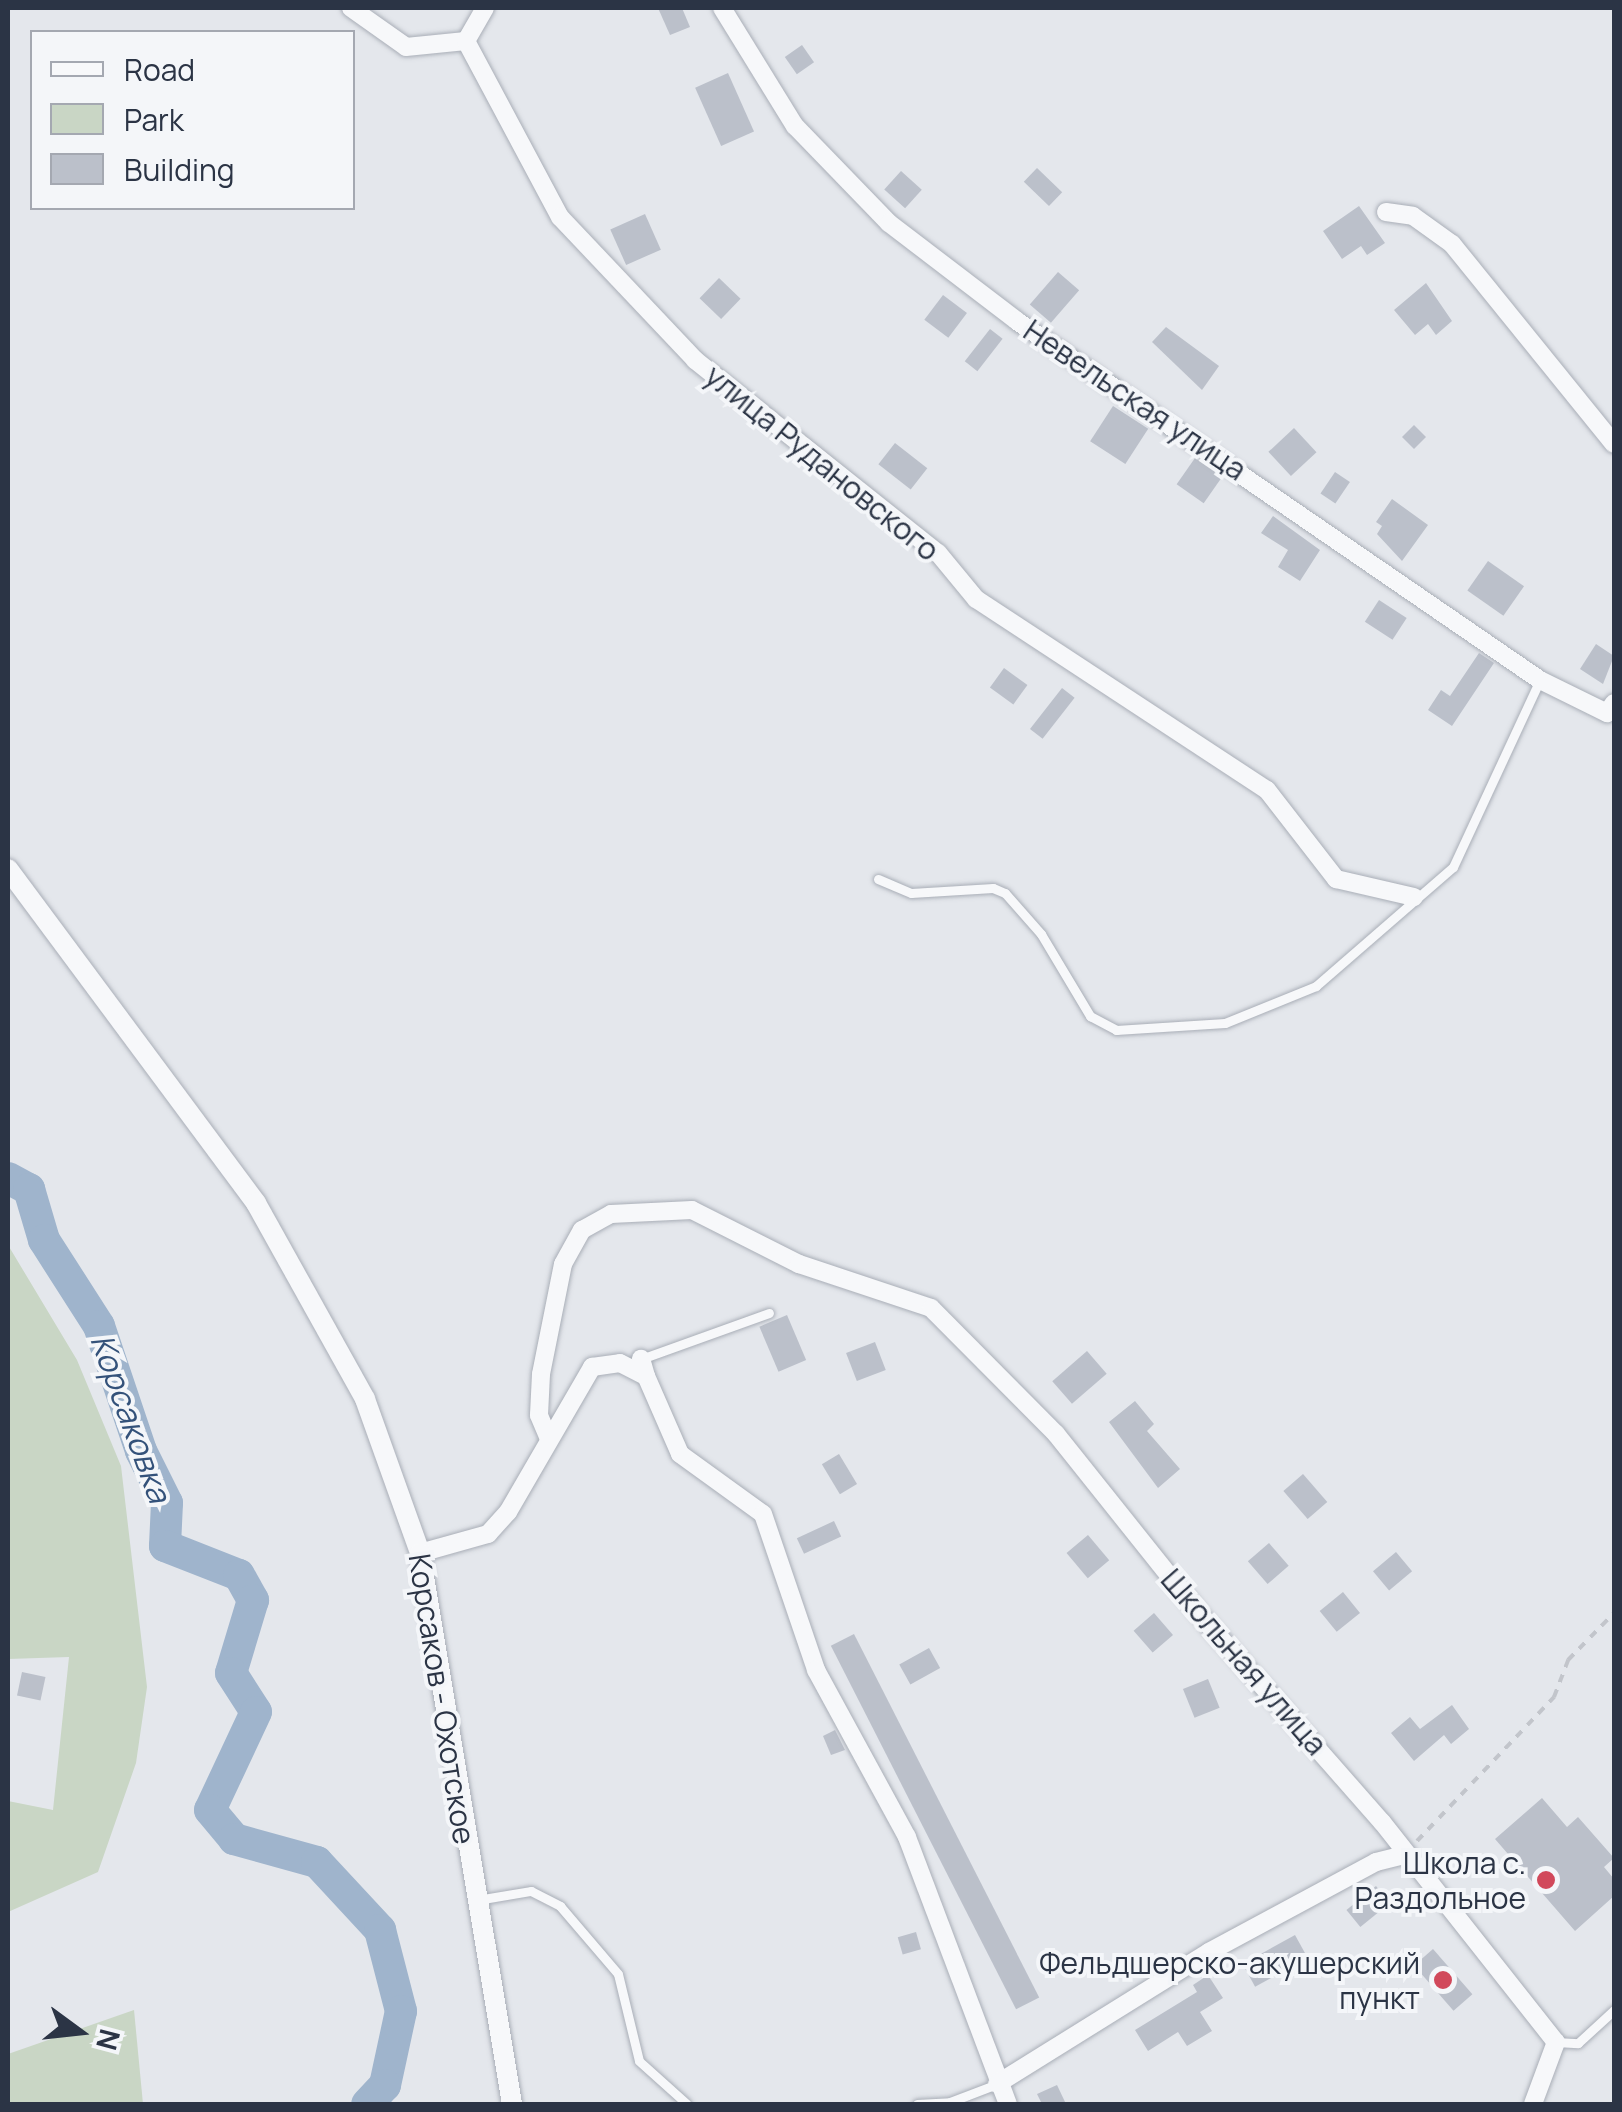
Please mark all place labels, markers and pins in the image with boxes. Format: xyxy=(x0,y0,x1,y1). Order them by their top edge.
place label: Школа с. Раздольное xyxy=(1354,1845,1526,1916)
marker: Школа с. Раздольное xyxy=(1535,1869,1557,1891)
place label: Фельдшерско-акушерский пункт xyxy=(1039,1945,1420,2016)
marker: Фельдшерско-акушерский пункт xyxy=(1430,1967,1456,1993)

